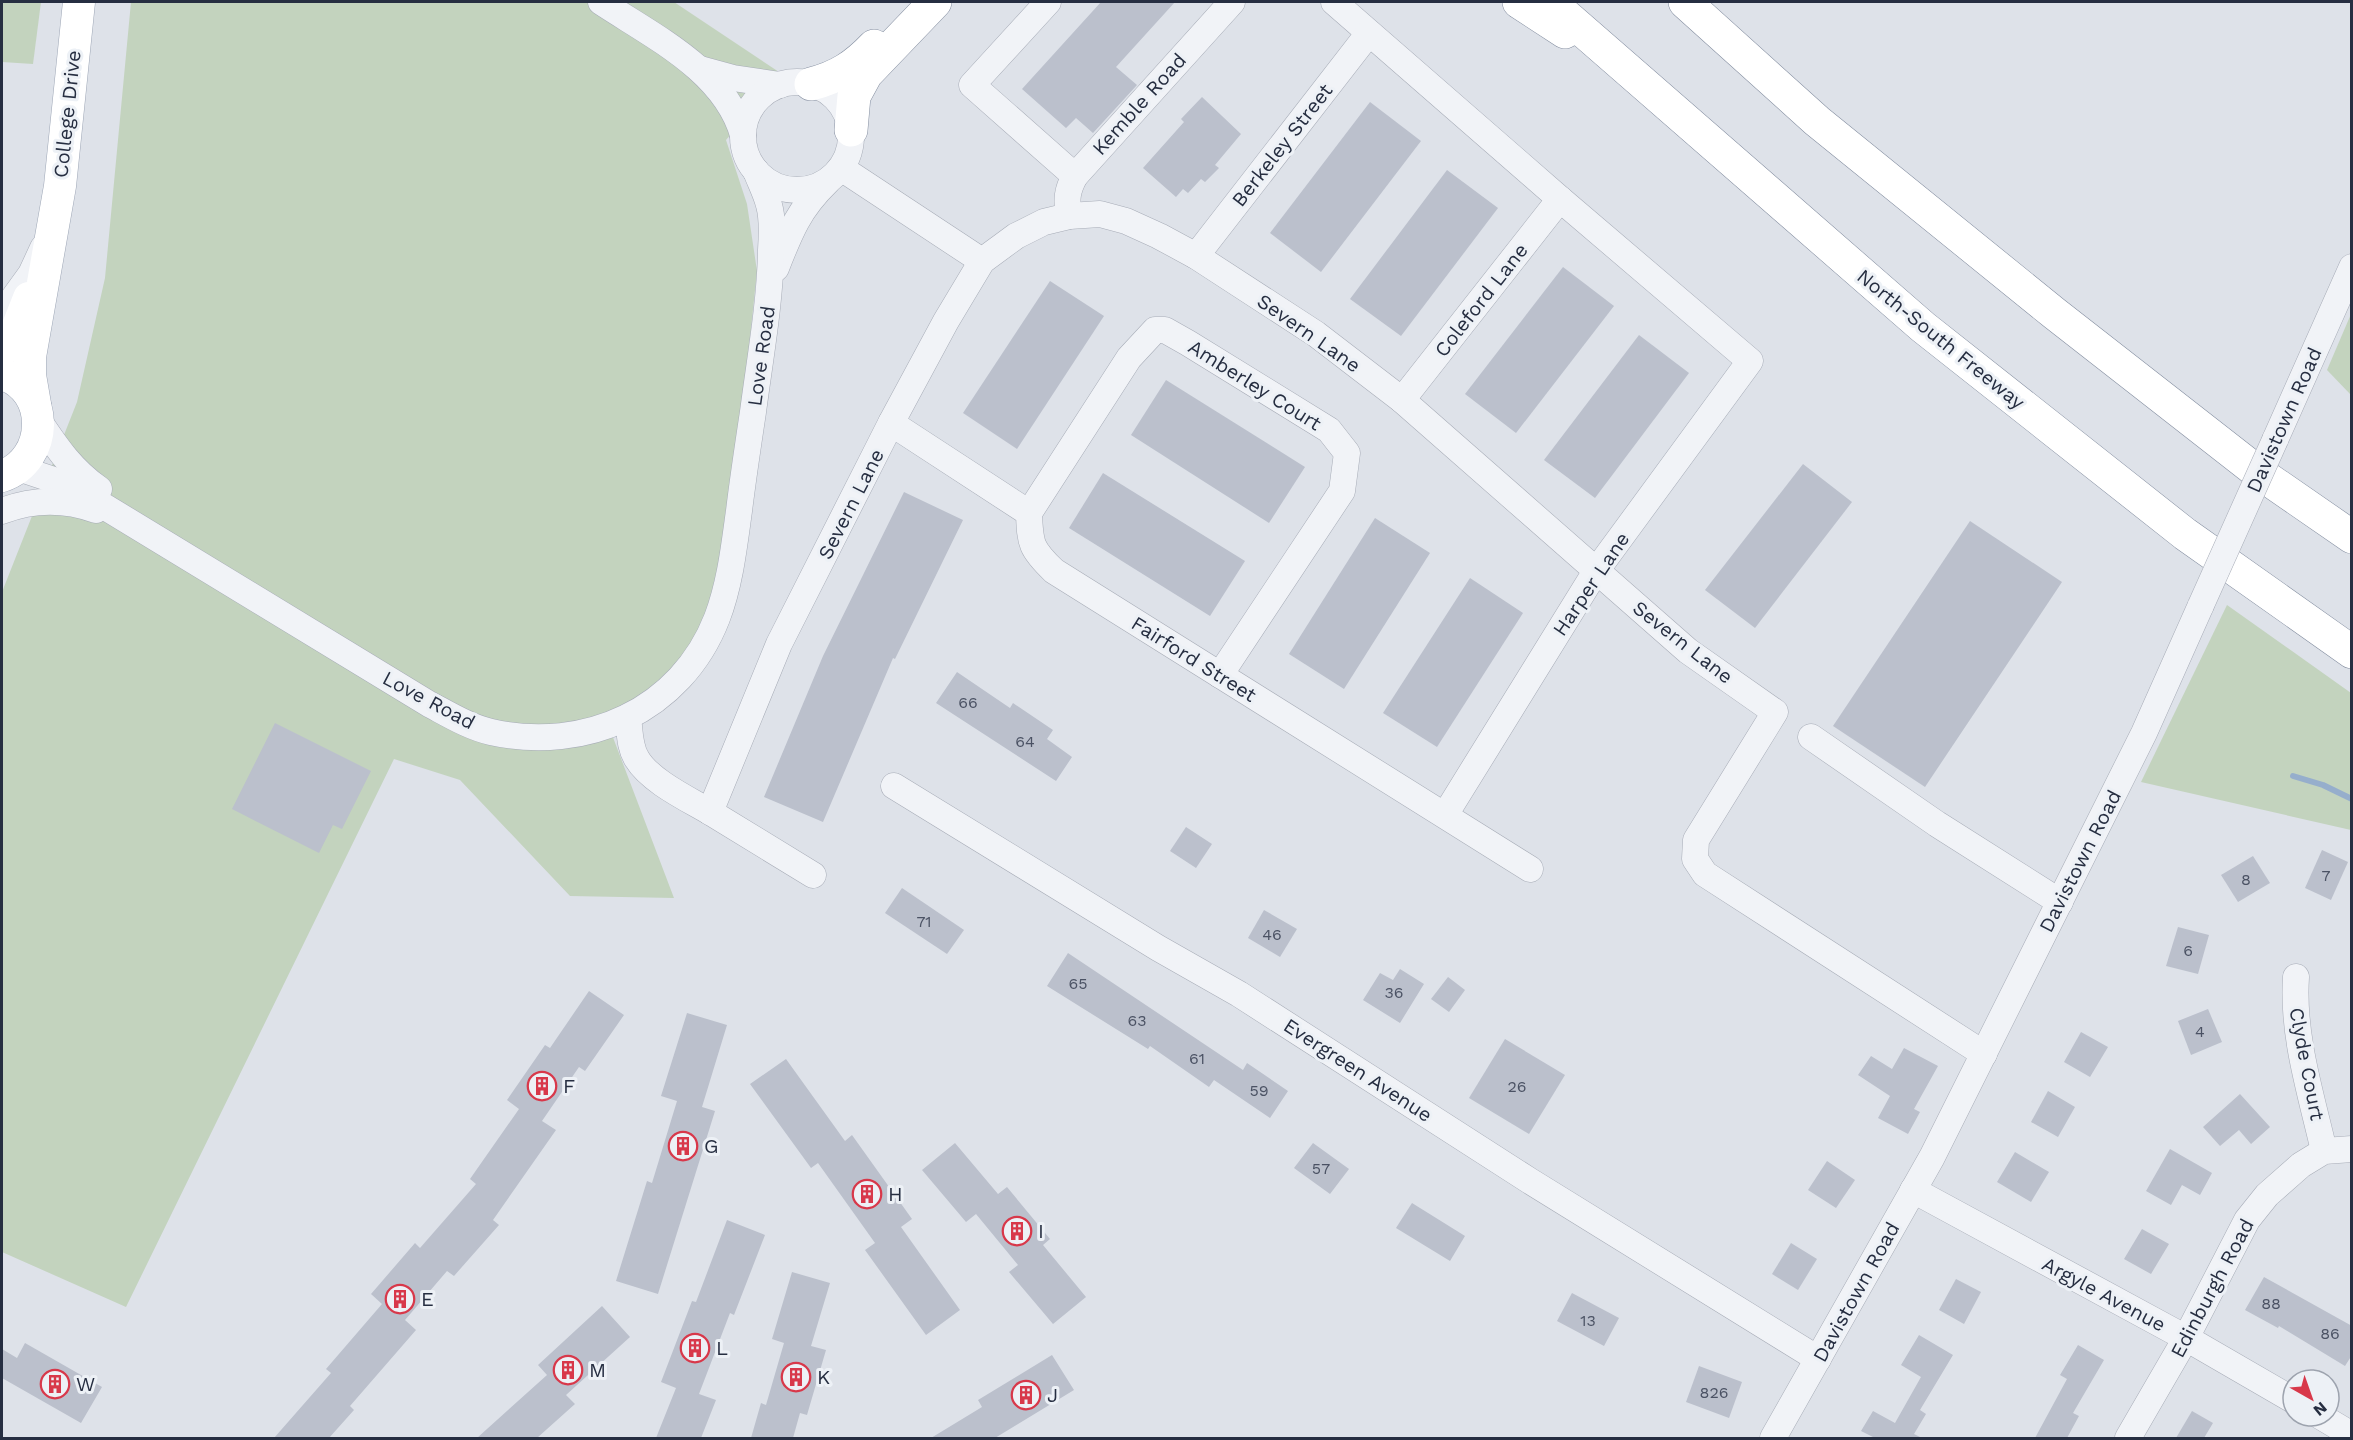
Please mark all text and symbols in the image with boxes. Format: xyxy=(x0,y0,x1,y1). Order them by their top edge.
street label: Kemble Road xyxy=(1087,48,1191,160)
street label: College Drive xyxy=(48,49,86,179)
street label: Berkeley Street xyxy=(1227,78,1338,211)
street label: Coleford Lane xyxy=(1429,239,1533,361)
street label: North-South Freeway xyxy=(1852,264,2030,414)
street label: Severn Lane xyxy=(1253,289,1365,377)
street label: Love Road xyxy=(742,304,780,408)
street label: Amberley Court xyxy=(1184,334,1326,436)
street label: Davistown Road xyxy=(2241,344,2327,496)
street label: Severn Lane xyxy=(813,445,889,563)
street label: Harper Lane xyxy=(1548,528,1634,640)
street label: Severn Lane xyxy=(1628,595,1738,689)
street label: Fairford Street xyxy=(1127,611,1261,707)
street label: Love Road xyxy=(379,666,479,734)
house number: 66 xyxy=(958,693,978,712)
house number: 64 xyxy=(1015,732,1035,751)
street label: Davistown Road xyxy=(2034,786,2126,936)
house number: 7 xyxy=(2322,866,2331,885)
house number: 8 xyxy=(2241,870,2251,889)
house number: 71 xyxy=(916,912,932,931)
house number: 46 xyxy=(1262,925,1282,944)
house number: 6 xyxy=(2183,941,2193,960)
house number: 65 xyxy=(1068,974,1088,993)
house number: 36 xyxy=(1384,983,1404,1002)
street label: Clyde Court xyxy=(2284,1005,2330,1123)
house number: 63 xyxy=(1127,1011,1147,1030)
street label: Evergreen Avenue xyxy=(1279,1013,1437,1127)
house number: 4 xyxy=(2195,1022,2205,1041)
house number: 61 xyxy=(1189,1049,1205,1068)
building icon: F xyxy=(526,1070,558,1102)
place label: F xyxy=(563,1074,575,1098)
house number: 26 xyxy=(1507,1077,1527,1096)
house number: 59 xyxy=(1249,1081,1269,1100)
building icon: G xyxy=(667,1130,699,1162)
place label: G xyxy=(704,1134,718,1158)
house number: 57 xyxy=(1312,1159,1330,1178)
building icon: H xyxy=(851,1178,883,1210)
place label: H xyxy=(888,1182,903,1206)
street label: Edinburgh Road xyxy=(2165,1214,2259,1362)
building icon: I xyxy=(1001,1215,1033,1247)
street label: Davistown Road xyxy=(1808,1218,1904,1366)
place label: I xyxy=(1038,1219,1044,1243)
street label: Argyle Avenue xyxy=(2038,1251,2170,1337)
building icon: E xyxy=(384,1283,416,1315)
place label: E xyxy=(421,1287,434,1311)
house number: 88 xyxy=(2261,1294,2281,1313)
house number: 13 xyxy=(1580,1311,1596,1330)
house number: 86 xyxy=(2320,1324,2340,1343)
building icon: L xyxy=(679,1332,711,1364)
place label: L xyxy=(716,1336,728,1360)
building icon: M xyxy=(552,1354,584,1386)
place label: M xyxy=(589,1358,606,1382)
building icon: K xyxy=(780,1361,812,1393)
place label: K xyxy=(817,1365,830,1389)
building icon: W xyxy=(39,1368,71,1400)
north arrow xyxy=(2281,1368,2341,1428)
place label: W xyxy=(76,1372,95,1396)
building icon: J xyxy=(1010,1379,1042,1411)
place label: J xyxy=(1047,1383,1058,1407)
house number: 826 xyxy=(1700,1383,1728,1402)
text: N xyxy=(2310,1398,2331,1420)

